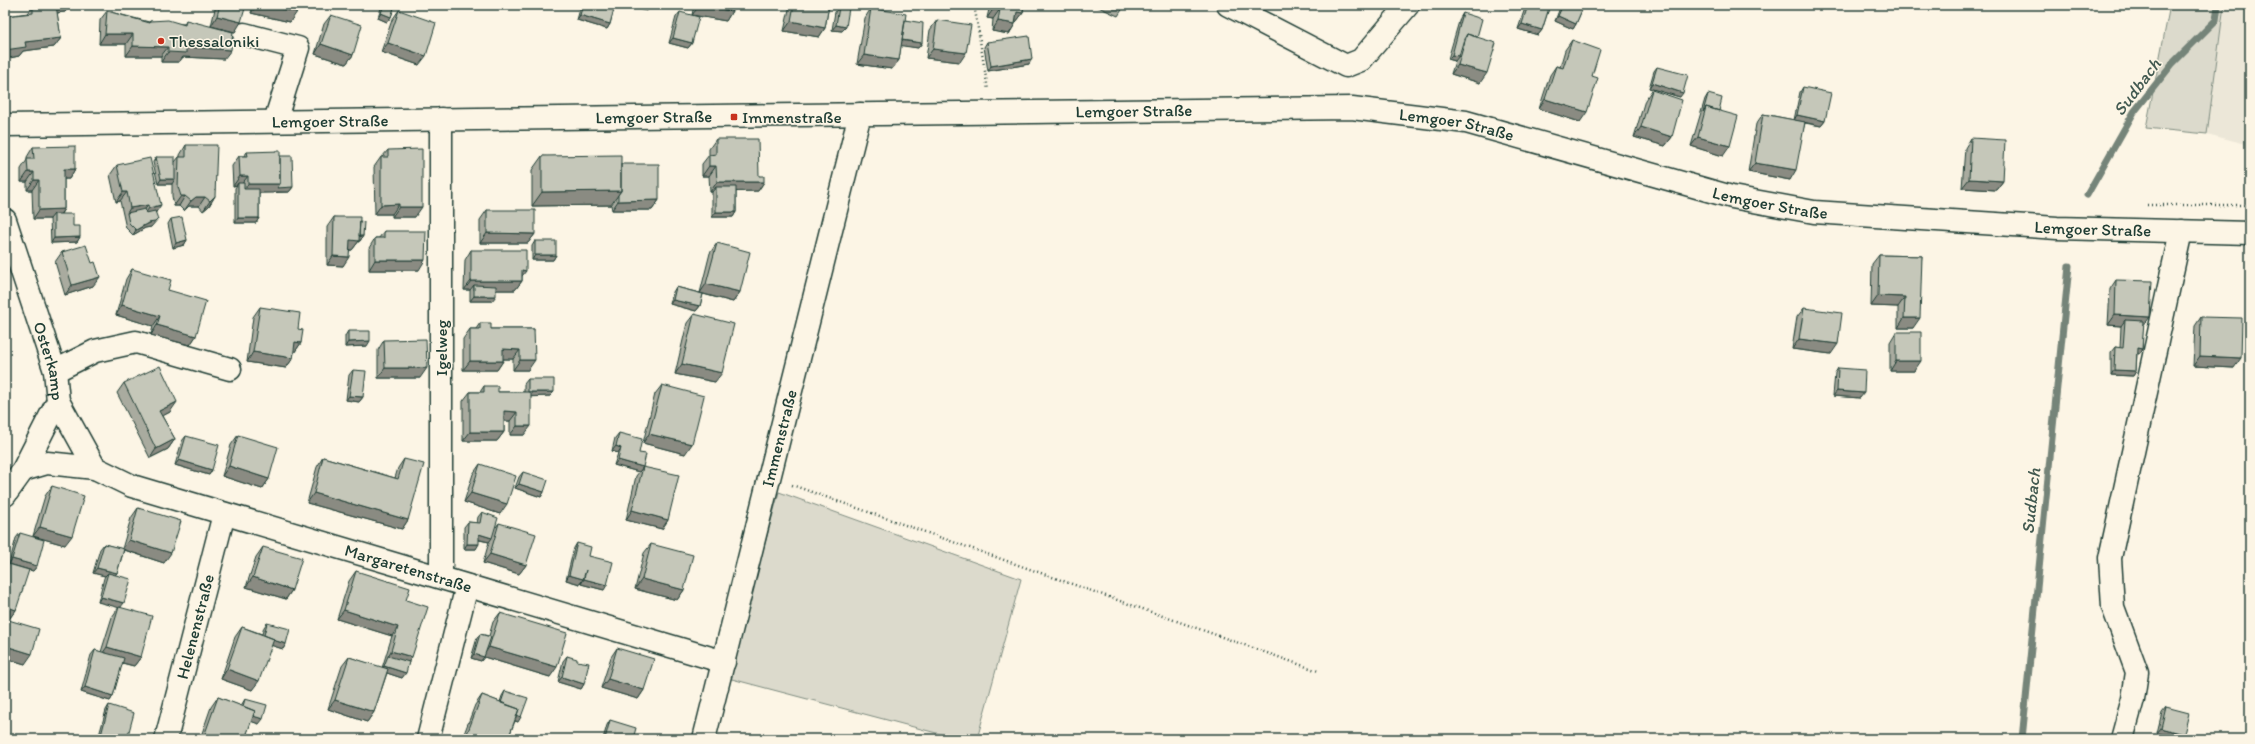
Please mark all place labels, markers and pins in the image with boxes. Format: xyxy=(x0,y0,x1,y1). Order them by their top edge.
place label: Thessaloniki xyxy=(169,31,259,51)
marker: Thessaloniki xyxy=(156,36,166,46)
place label: Immenstraße xyxy=(742,107,842,127)
marker: Immenstraße xyxy=(729,112,739,122)

